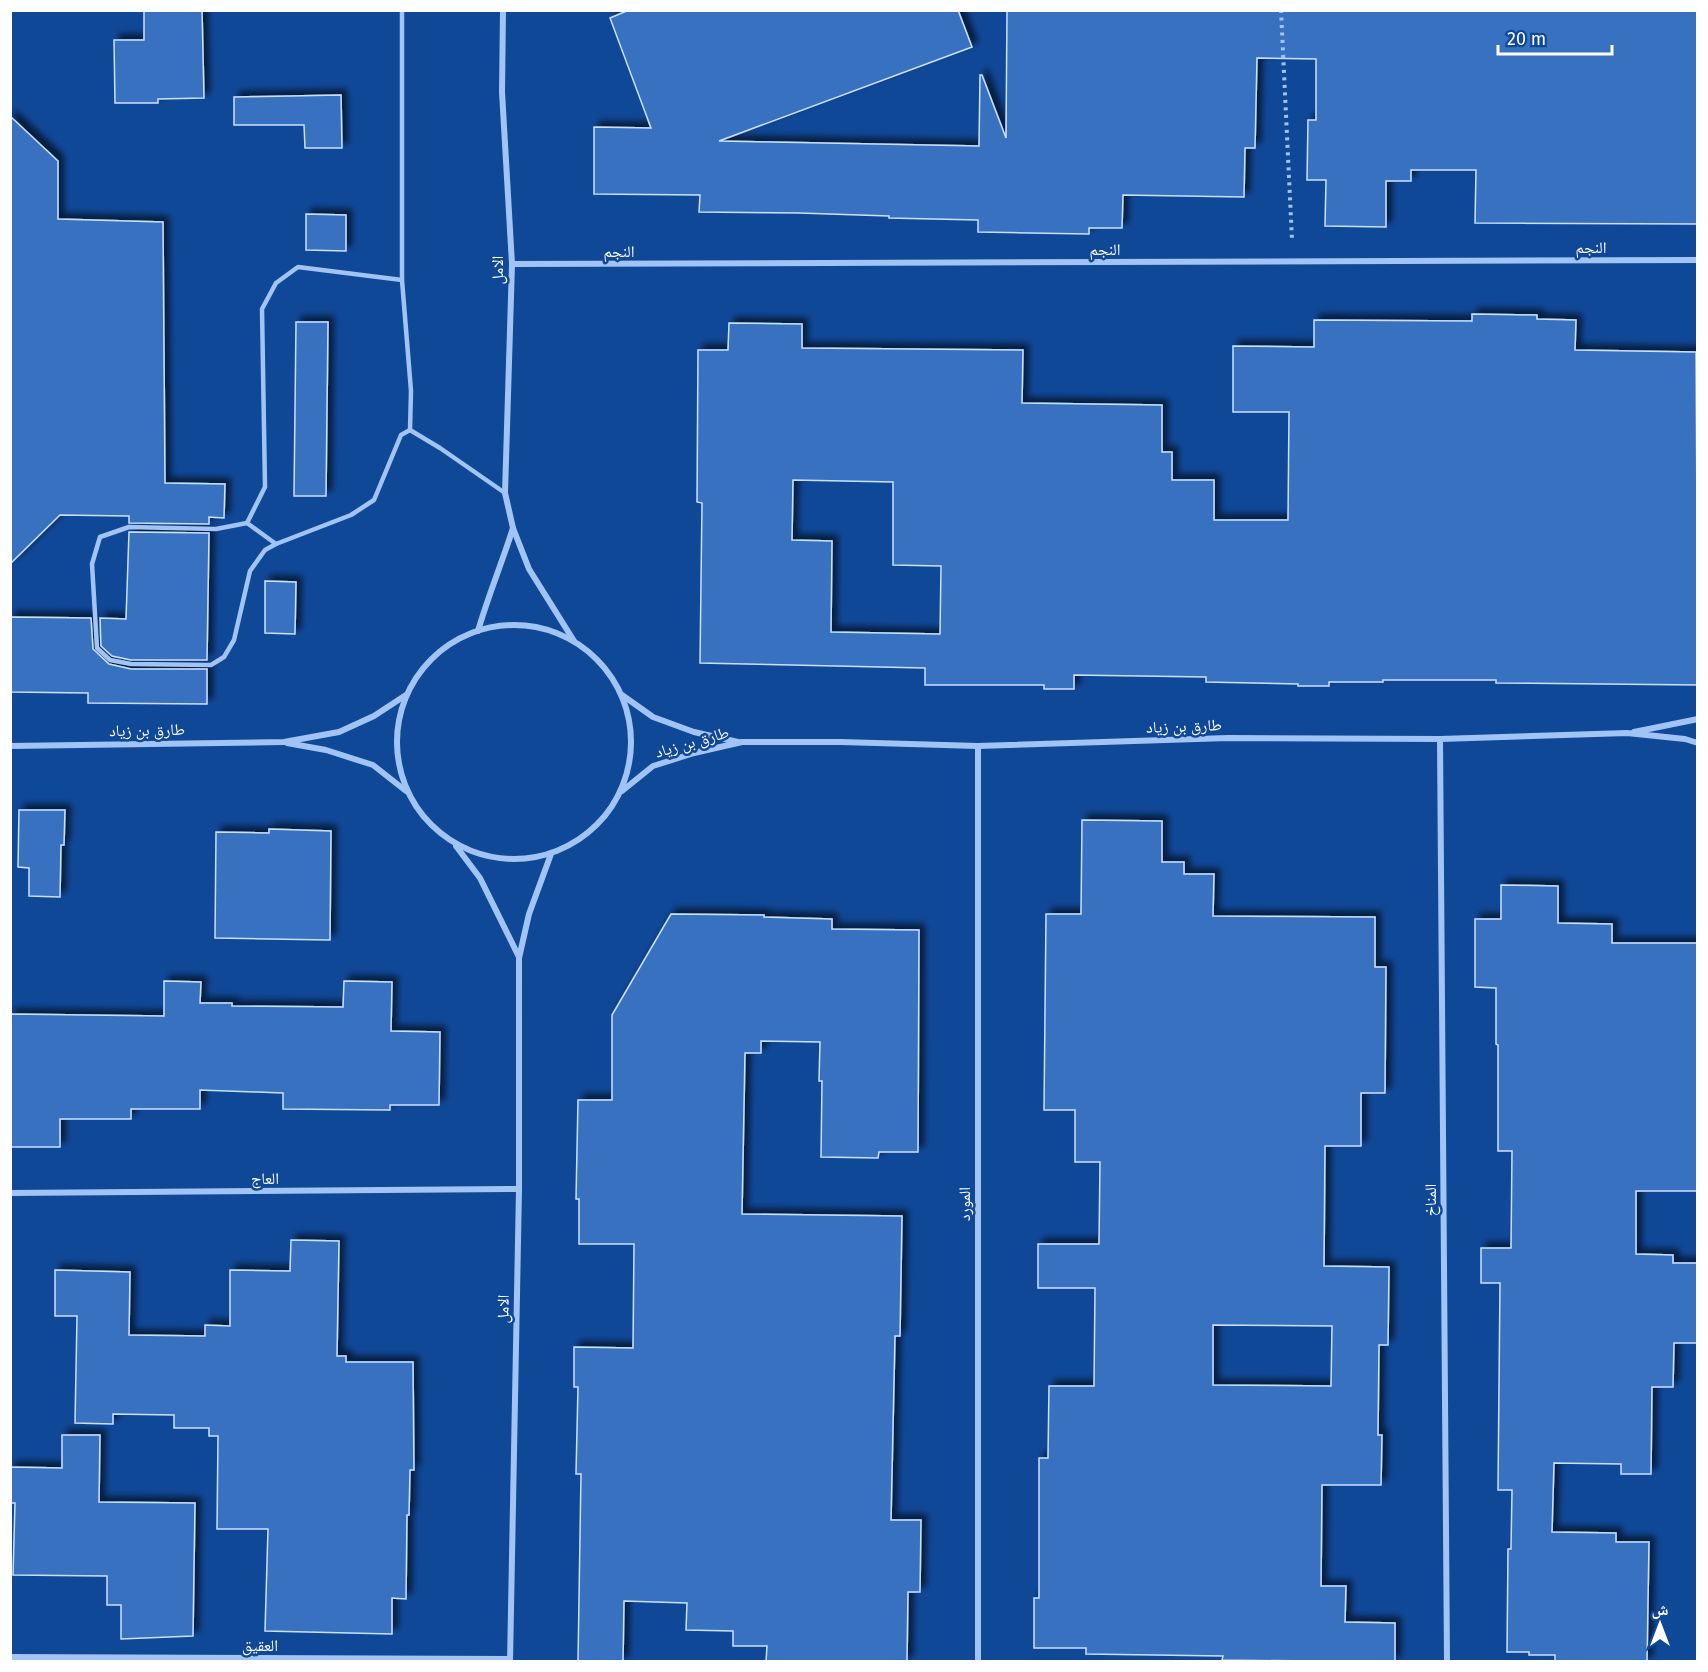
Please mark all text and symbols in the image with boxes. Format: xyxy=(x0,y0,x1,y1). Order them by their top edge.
scale bar xyxy=(1498,18,1612,56)
text: 20 m xyxy=(1507,28,1546,50)
street label: النجم xyxy=(1576,238,1606,258)
street label: النجم xyxy=(1090,240,1120,260)
street label: النجم xyxy=(604,242,634,262)
street label: الامل xyxy=(488,256,508,284)
street label: طارق بن زياد xyxy=(1146,715,1222,738)
street label: طارق بن زياد xyxy=(109,720,185,741)
street label: طارق بن زياد xyxy=(653,722,731,763)
street label: العاج xyxy=(251,1169,279,1189)
street label: المناخ xyxy=(1421,1184,1441,1216)
street label: المورد xyxy=(955,1187,974,1221)
street label: الامل xyxy=(493,1294,514,1324)
north arrow xyxy=(1630,1594,1690,1654)
text: ش xyxy=(1652,1600,1669,1619)
street label: العقيق xyxy=(242,1636,278,1656)

